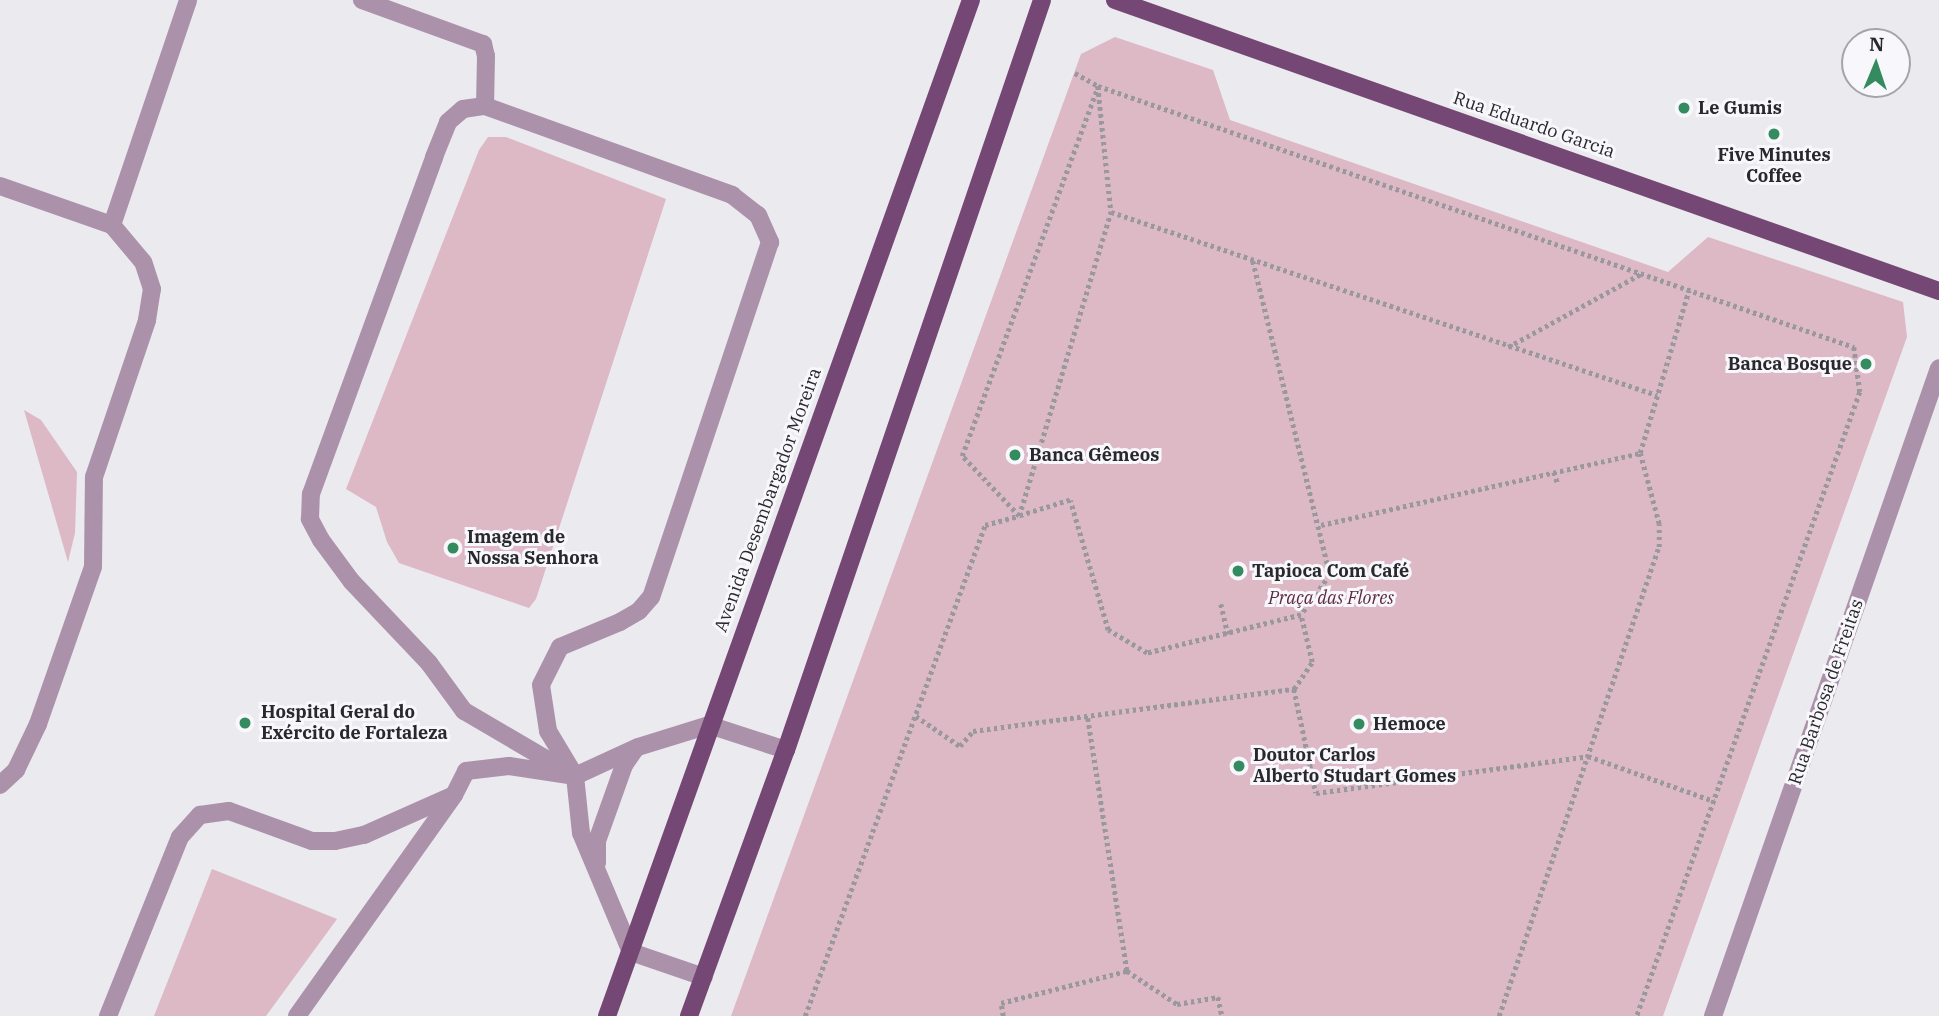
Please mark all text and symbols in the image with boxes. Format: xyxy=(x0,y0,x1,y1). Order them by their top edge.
north arrow xyxy=(1841,28,1911,98)
text: N xyxy=(1869,32,1885,56)
street label: Rua Eduardo Garcia xyxy=(1450,87,1618,163)
place label: Le Gumis xyxy=(1698,97,1782,119)
marker: Le Gumis xyxy=(1676,100,1692,116)
marker: Five Minutes Coffee xyxy=(1766,126,1782,142)
place label: Five Minutes Coffee xyxy=(1717,145,1831,188)
place label: Banca Bosque xyxy=(1728,353,1852,375)
marker: Banca Bosque xyxy=(1858,356,1874,372)
street label: Avenida Desembargador Moreira xyxy=(710,365,826,635)
place label: Banca Gêmeos xyxy=(1029,444,1159,466)
marker: Banca Gêmeos xyxy=(1007,447,1023,463)
place label: Imagem de Nossa Senhora xyxy=(467,527,599,570)
marker: Imagem de Nossa Senhora xyxy=(445,540,461,556)
place label: Tapioca Com Café xyxy=(1252,560,1409,582)
marker: Tapioca Com Café xyxy=(1230,563,1246,579)
park label: Praça das Flores xyxy=(1268,587,1394,609)
street label: Rua Barbosa de Freitas xyxy=(1784,596,1868,788)
place label: Hospital Geral do Exército de Fortaleza xyxy=(261,702,448,744)
marker: Hospital Geral do Exército de Fortaleza xyxy=(235,713,255,733)
place label: Hemoce xyxy=(1373,713,1446,735)
marker: Hemoce xyxy=(1351,716,1367,732)
place label: Doutor Carlos Alberto Studart Gomes xyxy=(1253,745,1456,788)
marker: Doutor Carlos Alberto Studart Gomes xyxy=(1231,758,1247,774)

